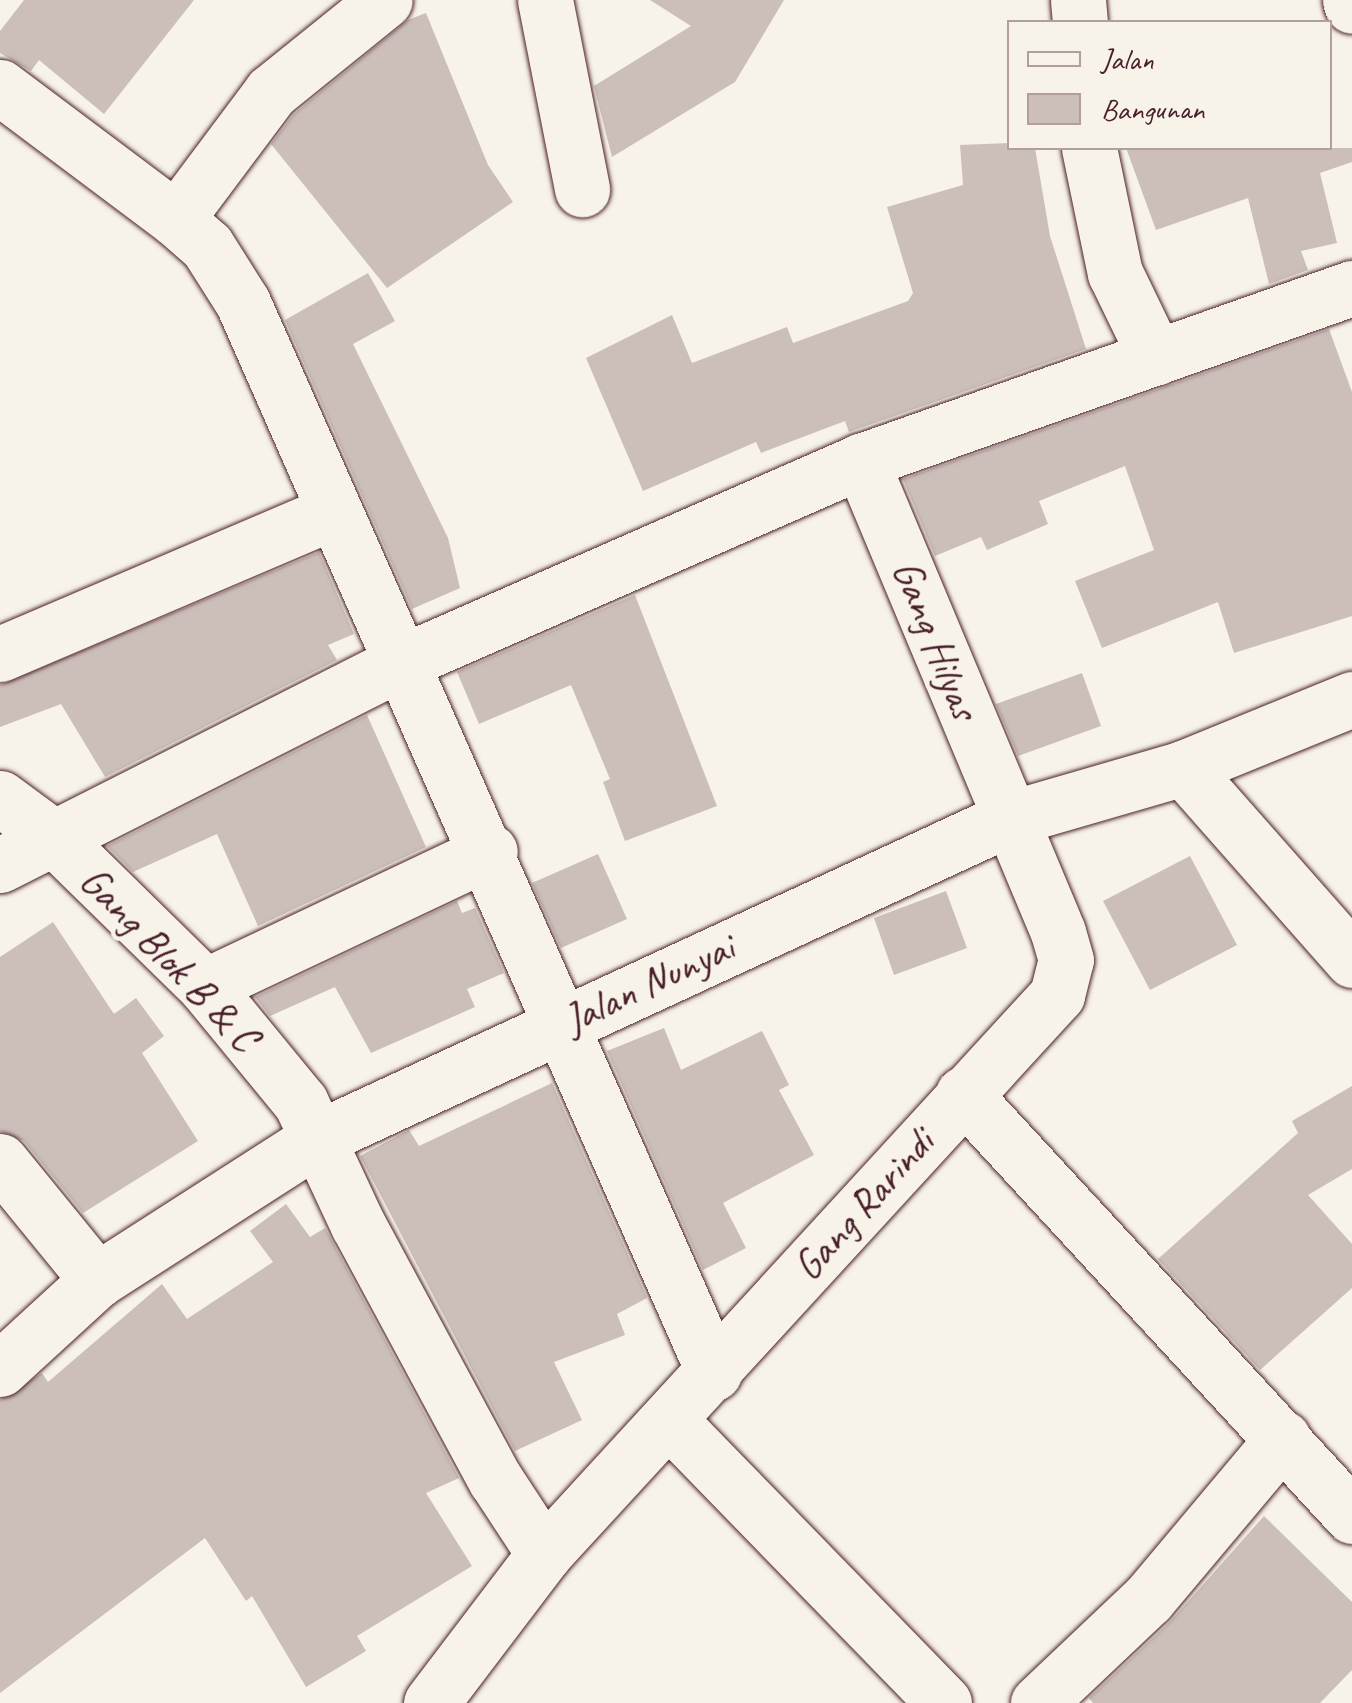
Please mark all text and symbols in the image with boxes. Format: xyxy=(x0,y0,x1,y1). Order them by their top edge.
legend xyxy=(1007,20,1332,150)
text: Jalan xyxy=(1101,40,1154,78)
text: Bangunan xyxy=(1101,90,1204,128)
street label: Gang Hilyas xyxy=(880,553,990,727)
street label: Gang Blok B & C xyxy=(68,856,270,1062)
street label: Jalan Nunyai xyxy=(556,923,742,1045)
street label: Gang Rarindi xyxy=(782,1118,946,1292)

